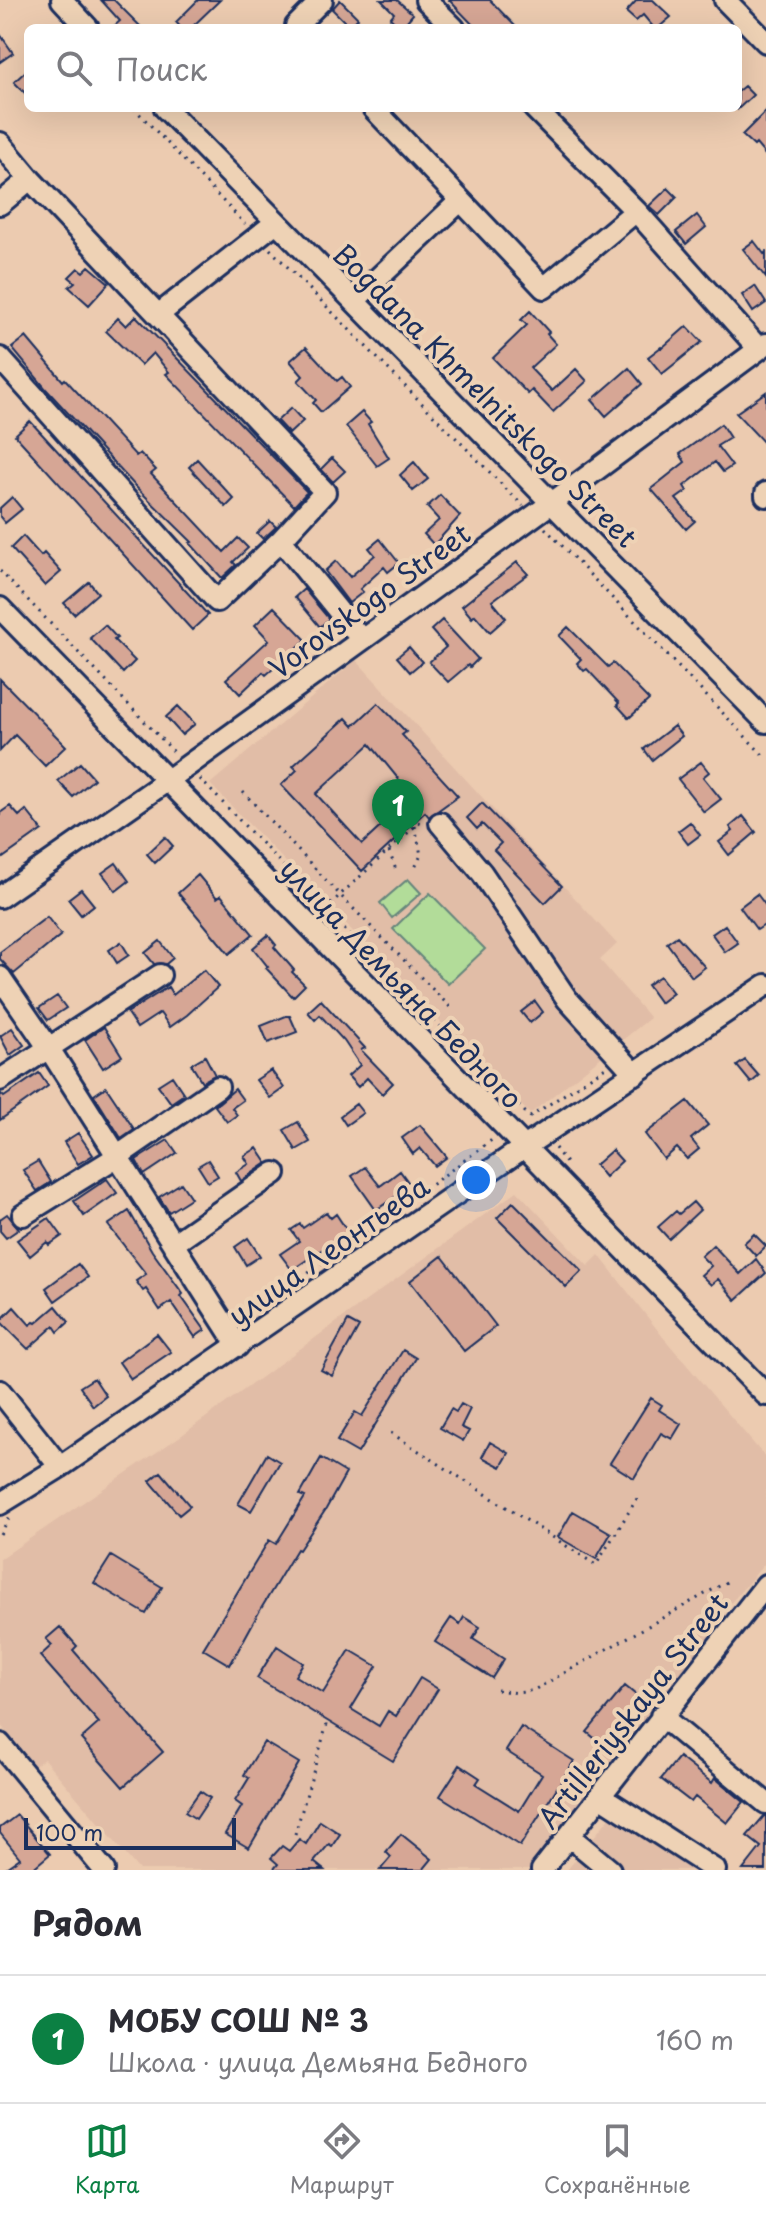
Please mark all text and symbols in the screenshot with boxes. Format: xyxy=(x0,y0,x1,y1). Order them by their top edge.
search box xyxy=(24,24,742,112)
icon: search xyxy=(52,46,96,90)
text: Поиск xyxy=(116,46,207,91)
street label: Bogdana Khmelnitskogo Street xyxy=(324,233,648,557)
street label: Vorovskogo Street xyxy=(259,512,479,688)
pin: 1 xyxy=(372,779,424,845)
street label: улица Демьяна Бедного xyxy=(270,848,534,1118)
your location xyxy=(456,1160,496,1200)
street label: улица Леонтьева xyxy=(218,1164,438,1336)
street label: Artilleriyskaya Street xyxy=(526,1583,738,1837)
scale bar xyxy=(24,1814,236,1850)
text: 100 m xyxy=(36,1815,103,1848)
text: Рядом xyxy=(32,1896,143,1948)
text: МОБУ СОШ № 3 xyxy=(108,1997,369,2042)
text: 1 xyxy=(52,2020,64,2059)
text: 160 m xyxy=(656,2020,734,2059)
text: Школа · улица Демьяна Бедного xyxy=(108,2042,528,2081)
tab: Карта xyxy=(75,2119,140,2200)
tab: Маршрут xyxy=(290,2119,394,2200)
tab: Сохранённые xyxy=(544,2119,691,2200)

